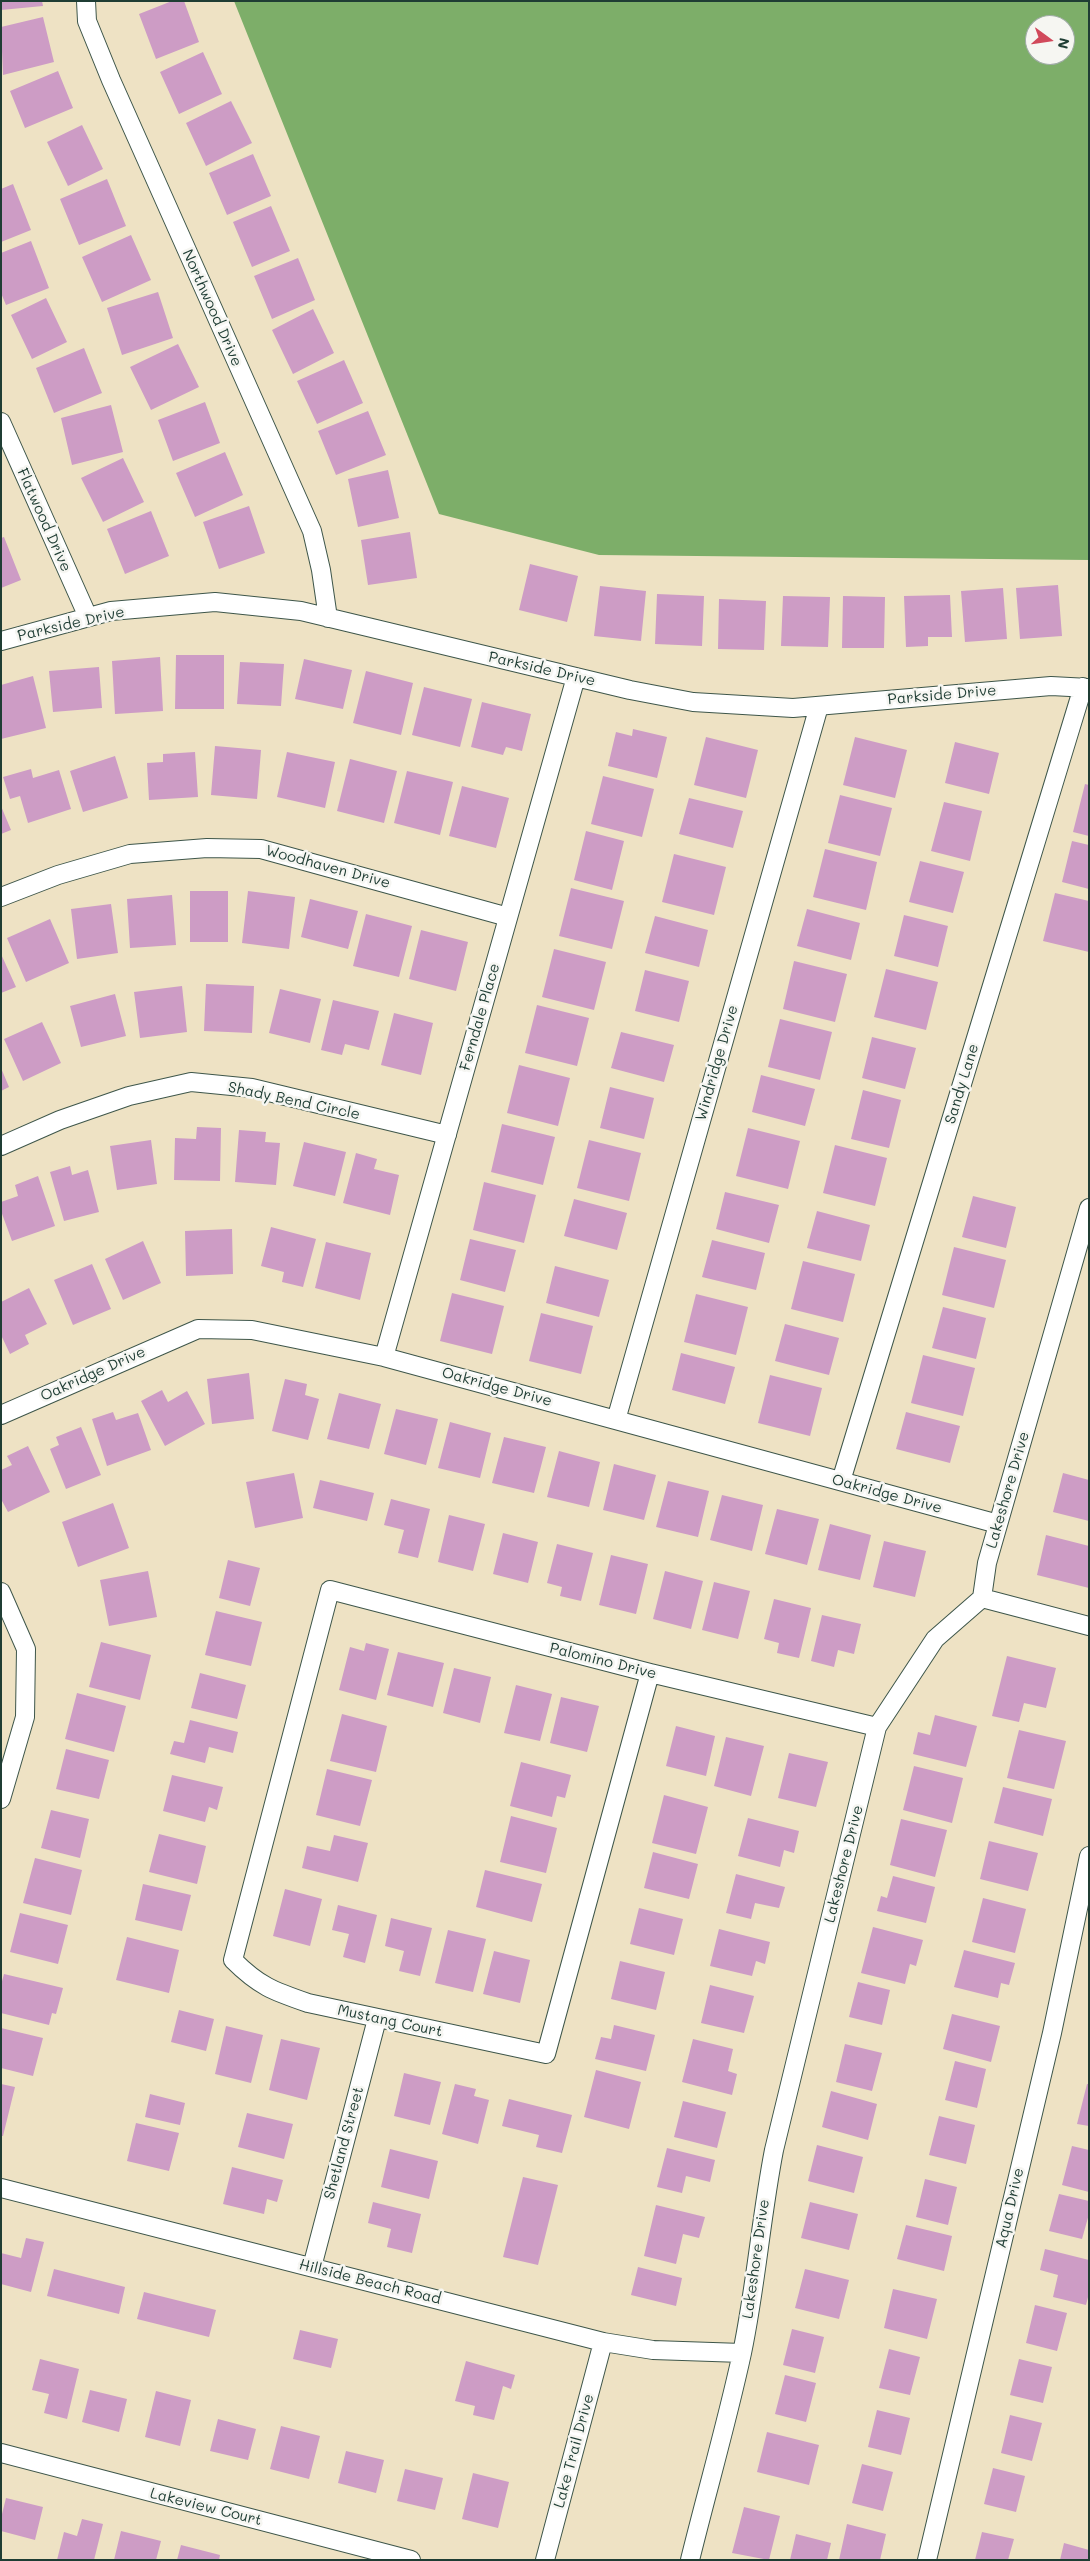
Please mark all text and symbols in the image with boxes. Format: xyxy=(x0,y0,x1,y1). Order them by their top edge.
north arrow xyxy=(1025,15,1075,65)
text: N xyxy=(1054,36,1075,51)
street label: Northwood Drive xyxy=(178,247,246,369)
street label: Flatwood Drive xyxy=(13,465,75,575)
street label: Parkside Drive xyxy=(16,603,126,645)
street label: Parkside Drive xyxy=(487,648,597,690)
street label: Parkside Drive xyxy=(887,681,997,709)
street label: Woodhaven Drive xyxy=(264,842,392,892)
street label: Ferndale Place xyxy=(456,961,504,1073)
street label: Windridge Drive xyxy=(692,1003,742,1123)
street label: Sandy Lane xyxy=(941,1042,983,1126)
street label: Shady Bend Circle xyxy=(226,1078,362,1124)
street label: Oakridge Drive xyxy=(38,1343,148,1405)
street label: Oakridge Drive xyxy=(440,1364,554,1410)
street label: Lakeshore Drive xyxy=(983,1430,1033,1550)
street label: Oakridge Drive xyxy=(830,1471,944,1517)
street label: Palomino Drive xyxy=(548,1639,658,1683)
street label: Lakeshore Drive xyxy=(821,1803,867,1925)
street label: Mustang Court xyxy=(336,2001,444,2041)
street label: Shetland Street xyxy=(320,2085,368,2201)
street label: Aqua Drive xyxy=(992,2166,1028,2250)
street label: Lakeshore Drive xyxy=(739,2198,773,2320)
street label: Hillside Beach Road xyxy=(297,2256,443,2308)
street label: Lake Trail Drive xyxy=(550,2392,598,2510)
street label: Lakeview Court xyxy=(148,2484,264,2530)

